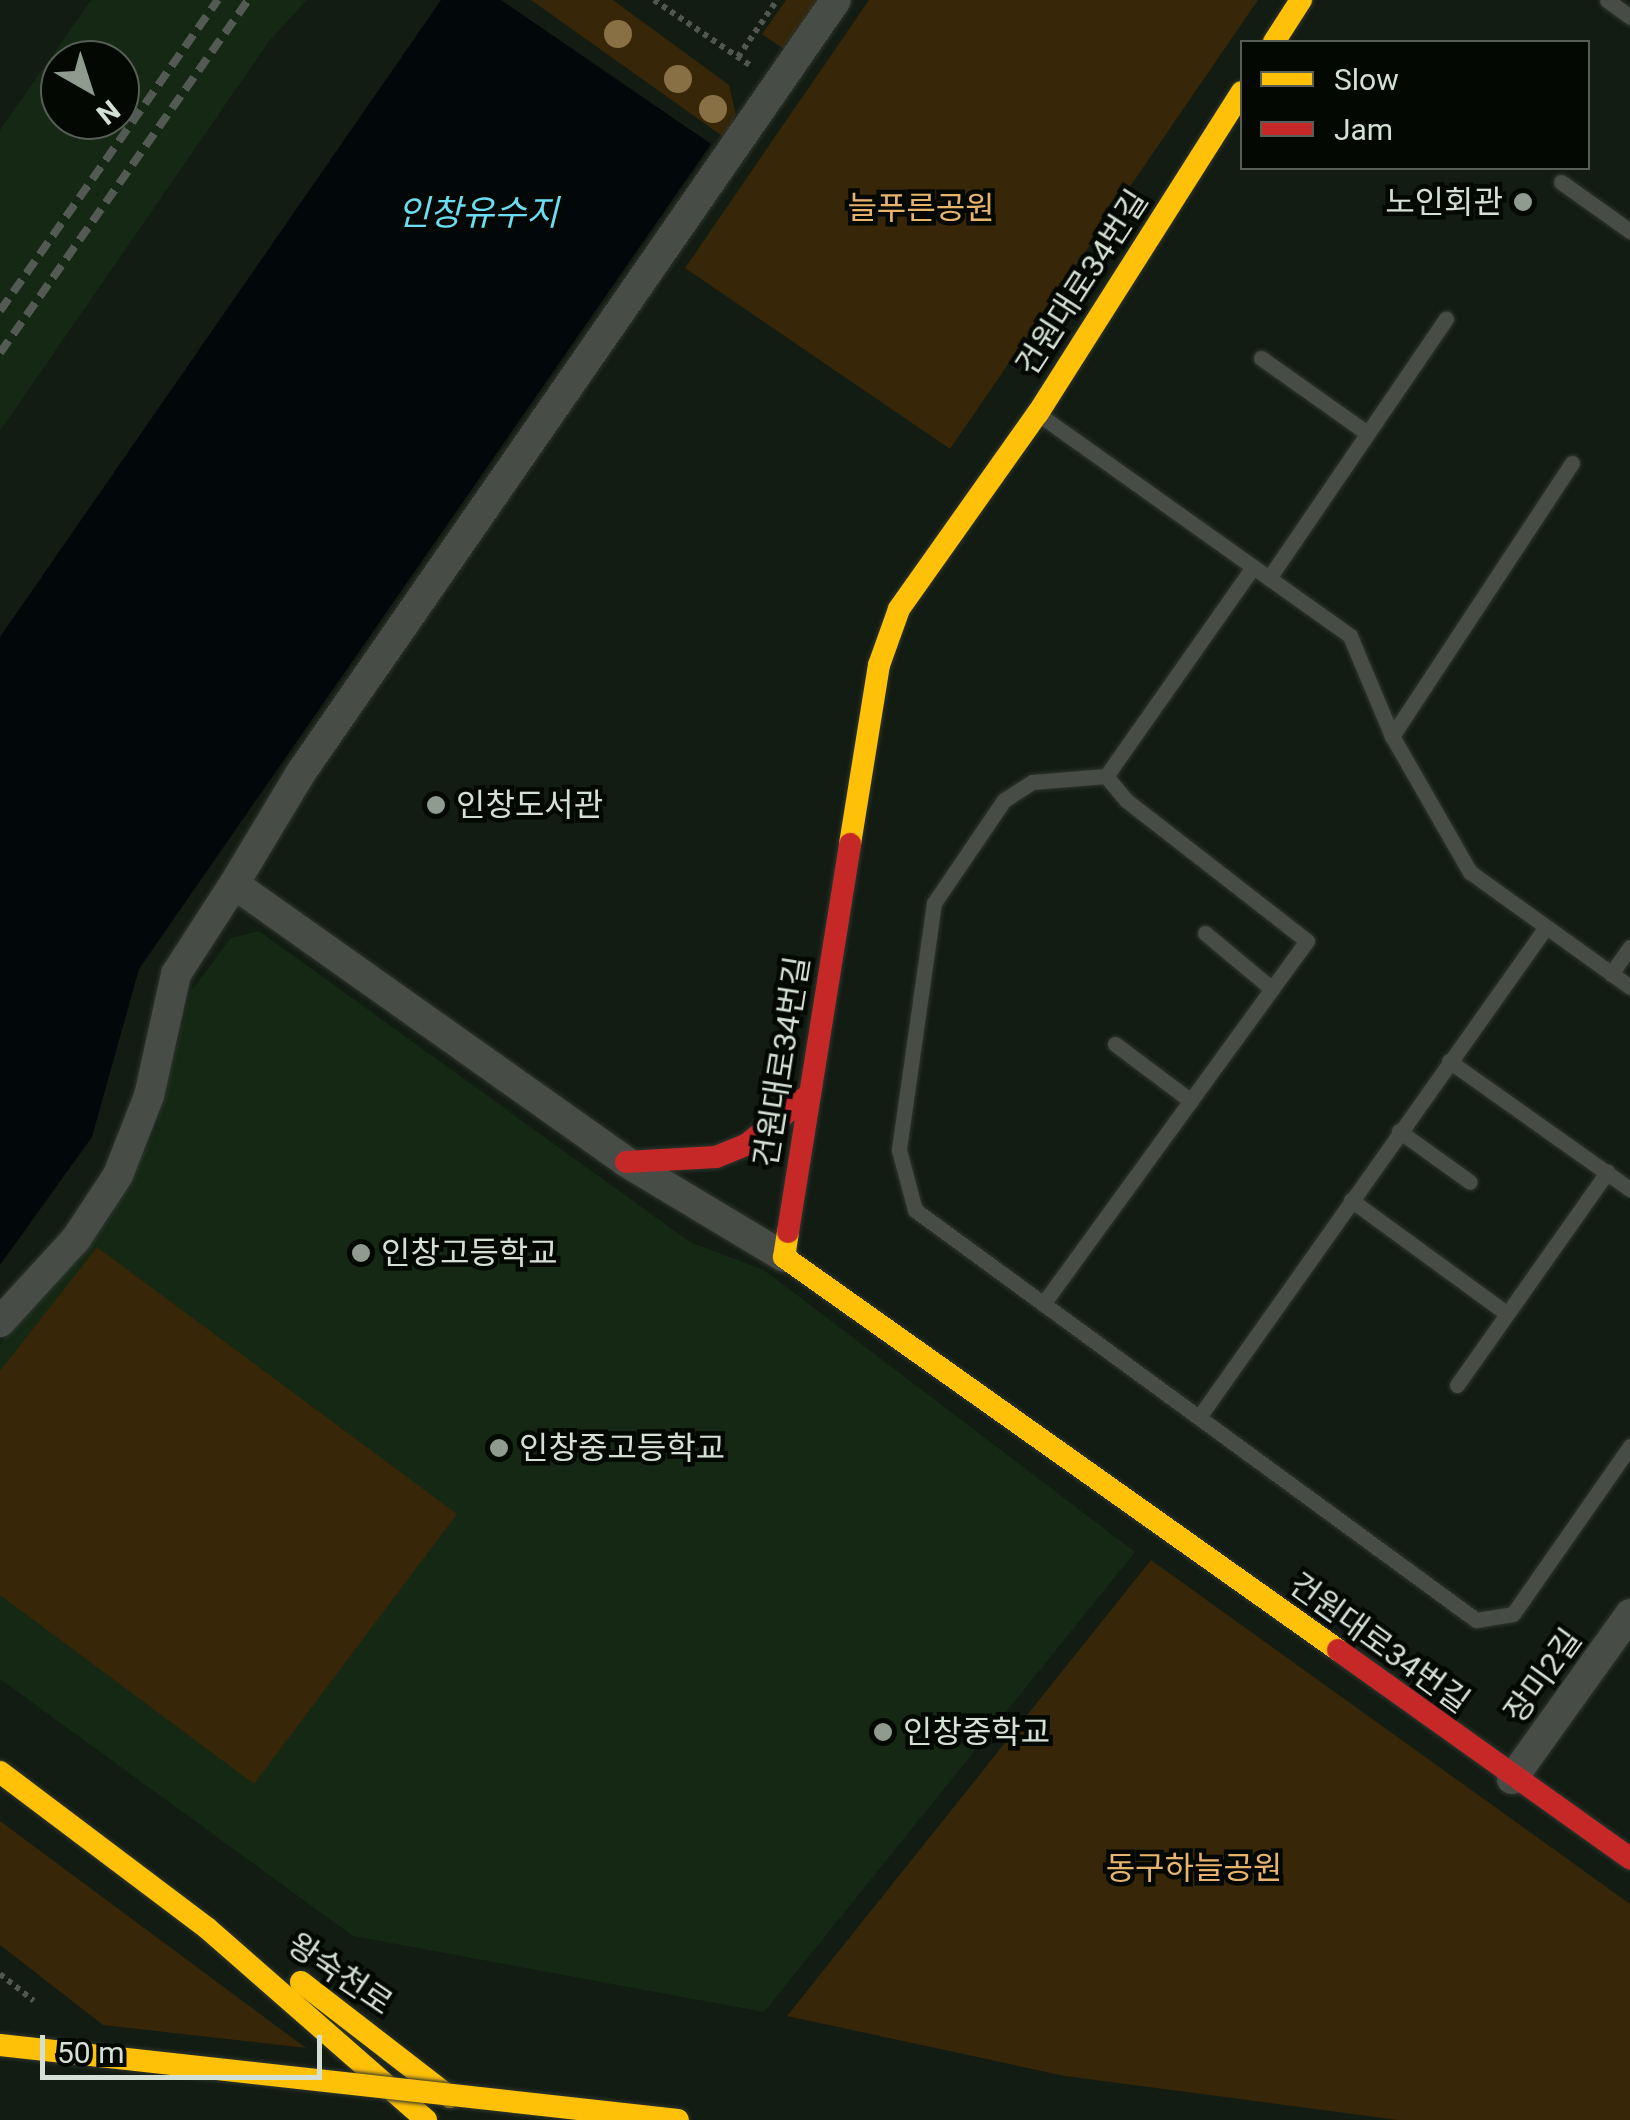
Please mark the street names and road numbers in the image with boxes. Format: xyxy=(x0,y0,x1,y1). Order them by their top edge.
street label: 건원대로34번길 xyxy=(1008,183,1156,383)
street label: 건원대로34번길 xyxy=(746,954,818,1170)
street label: 건원대로34번길 xyxy=(1282,1565,1476,1721)
street label: 장미2길 xyxy=(1496,1622,1590,1730)
street label: 왕숙천로 xyxy=(280,1925,400,2023)

